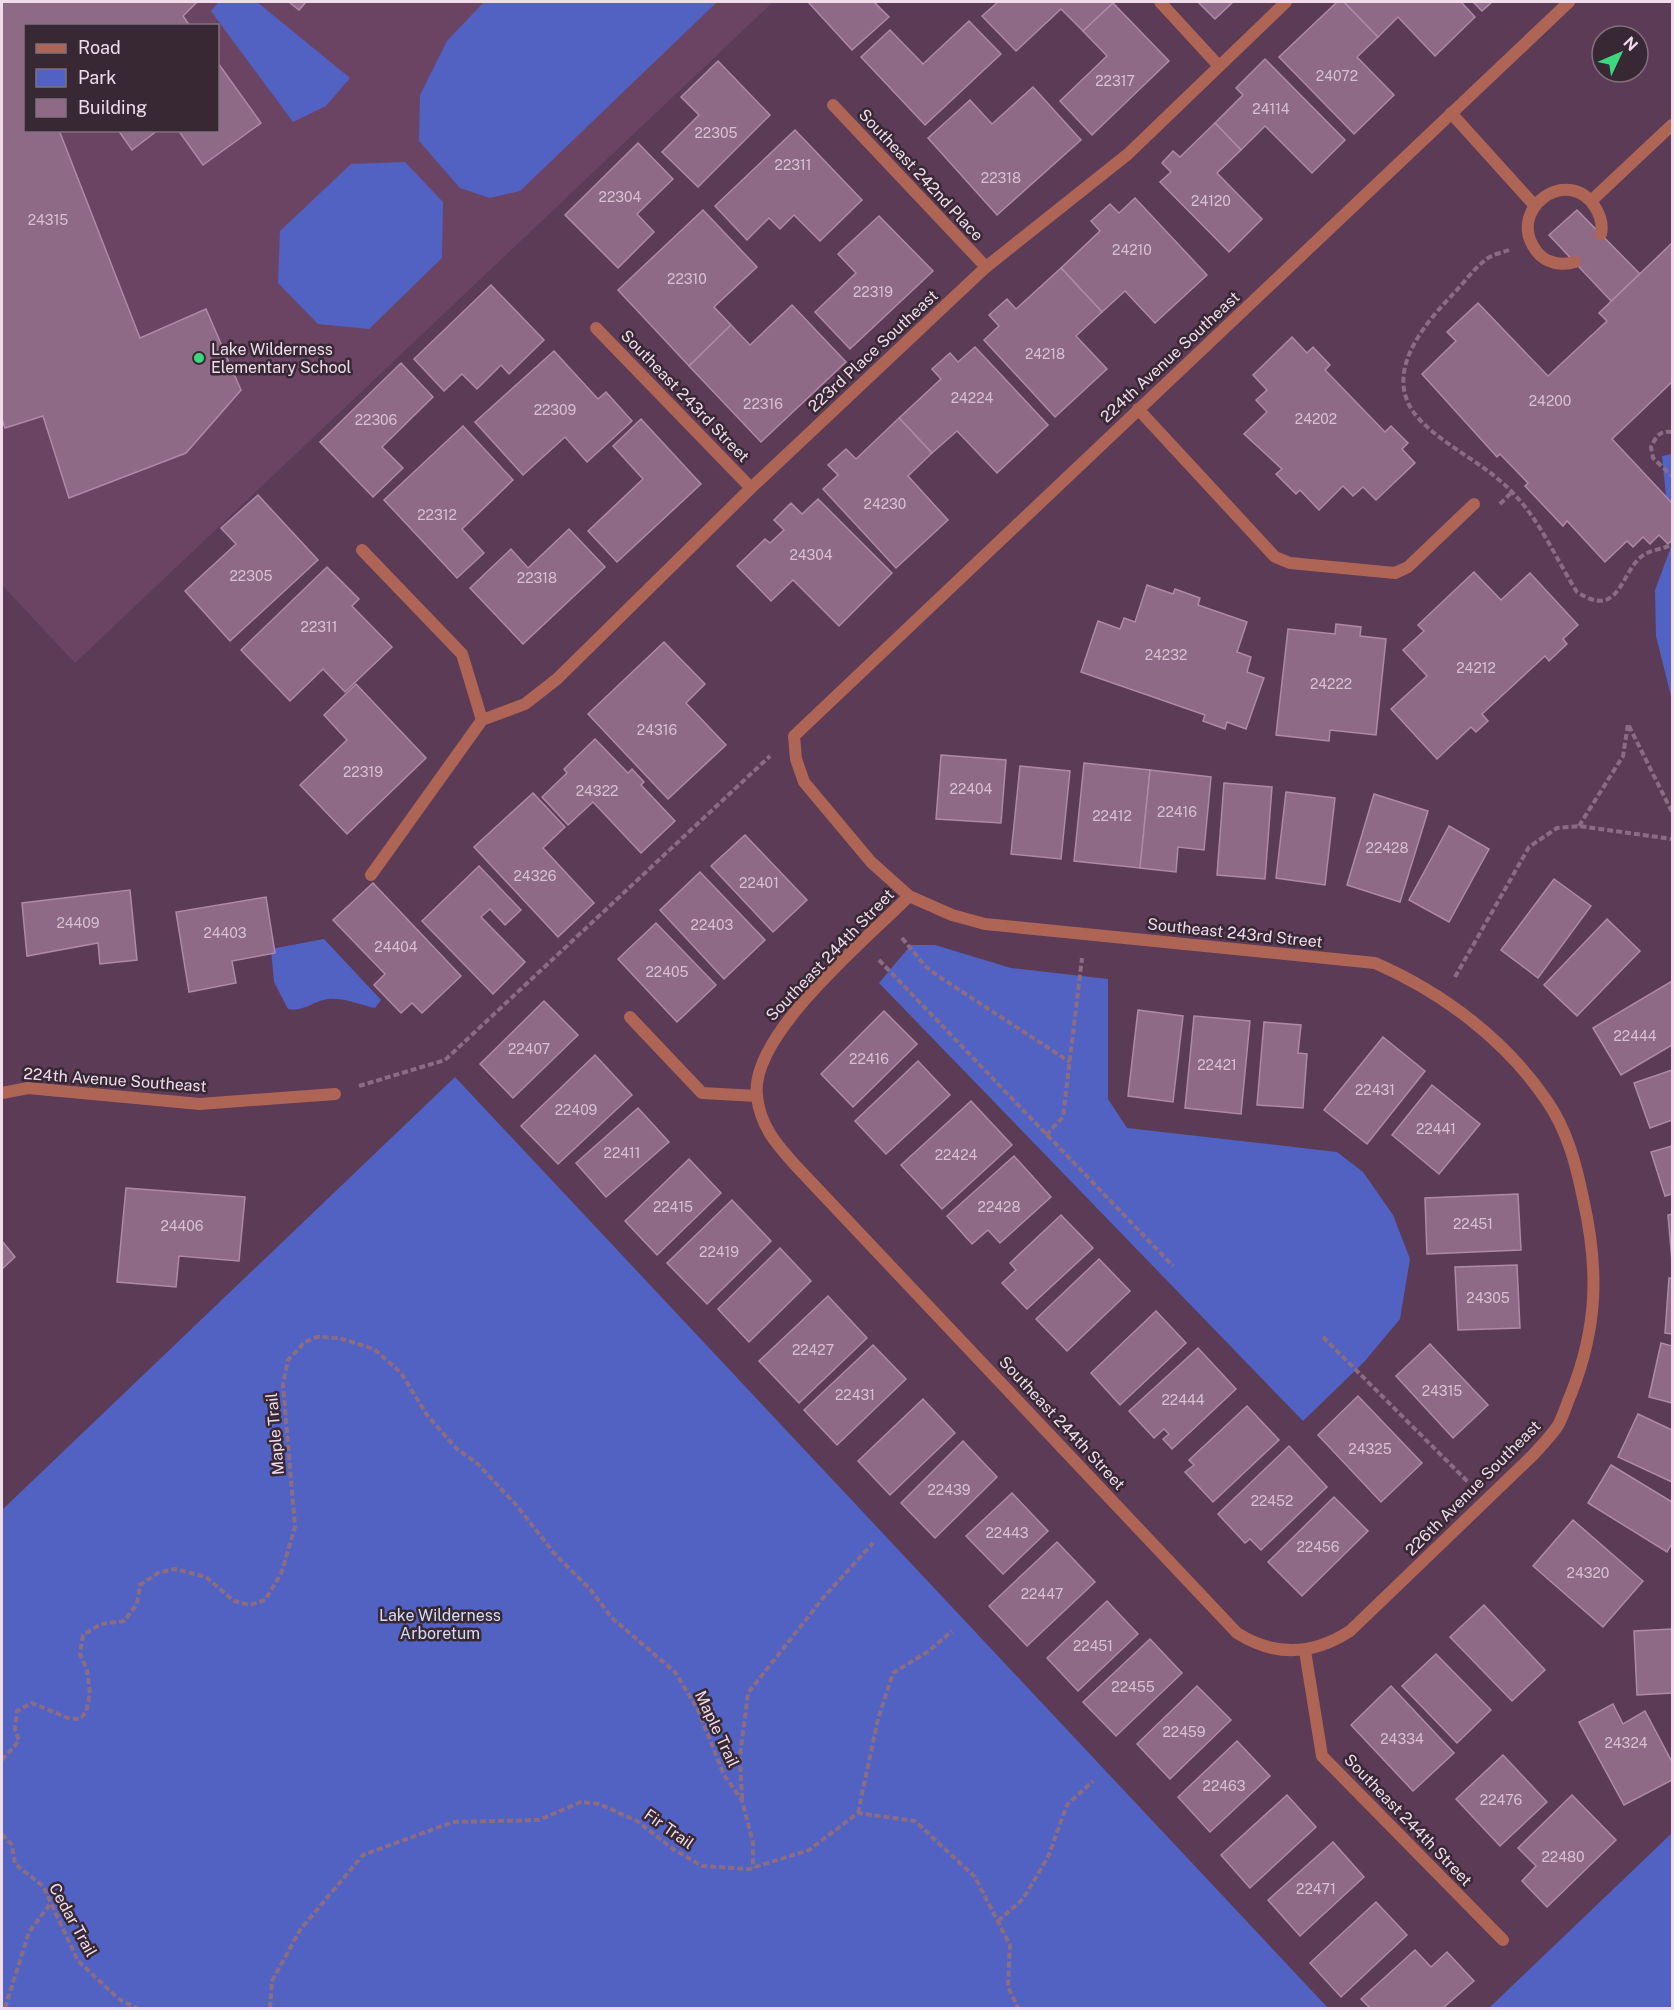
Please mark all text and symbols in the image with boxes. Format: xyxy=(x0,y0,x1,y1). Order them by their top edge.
legend xyxy=(24,24,219,132)
north arrow xyxy=(1590,24,1650,84)
text: N xyxy=(1619,33,1642,55)
text: Road xyxy=(78,37,121,58)
text: Park xyxy=(78,67,116,88)
house number: 24072 xyxy=(1316,68,1358,84)
house number: 22317 xyxy=(1095,73,1135,89)
text: Building xyxy=(78,97,147,118)
house number: 24114 xyxy=(1252,101,1290,117)
street label: Southeast 242nd Place xyxy=(855,105,987,245)
house number: 22305 xyxy=(695,125,738,141)
house number: 22311 xyxy=(775,157,811,173)
house number: 22318 xyxy=(981,170,1021,186)
house number: 22304 xyxy=(599,189,642,205)
house number: 24120 xyxy=(1191,193,1231,209)
house number: 24315 xyxy=(28,212,68,228)
house number: 24210 xyxy=(1112,242,1152,258)
house number: 22310 xyxy=(667,271,707,287)
house number: 22319 xyxy=(853,284,893,300)
street label: 223rd Place Southeast xyxy=(804,286,942,416)
street label: 224th Avenue Southeast xyxy=(1096,287,1244,427)
street label: Southeast 243rd Street xyxy=(617,326,753,466)
place label: Lake Wilderness Elementary School xyxy=(211,340,352,377)
house number: 24218 xyxy=(1025,346,1065,362)
marker: Lake Wilderness Elementary School xyxy=(192,351,206,365)
house number: 24224 xyxy=(951,390,994,406)
house number: 24200 xyxy=(1529,393,1571,409)
house number: 22316 xyxy=(743,396,783,412)
house number: 22309 xyxy=(534,402,577,418)
house number: 24202 xyxy=(1295,411,1337,427)
house number: 22306 xyxy=(355,412,398,428)
house number: 24230 xyxy=(864,496,906,512)
house number: 22312 xyxy=(417,507,457,523)
house number: 24304 xyxy=(789,547,833,563)
house number: 22305 xyxy=(230,568,273,584)
house number: 22318 xyxy=(517,570,557,586)
house number: 22311 xyxy=(301,619,337,635)
house number: 24232 xyxy=(1145,647,1187,663)
house number: 24212 xyxy=(1456,660,1496,676)
house number: 24222 xyxy=(1310,676,1352,692)
house number: 24316 xyxy=(637,722,677,738)
house number: 22319 xyxy=(343,764,383,780)
house number: 22404 xyxy=(950,781,993,797)
house number: 24322 xyxy=(576,783,618,799)
house number: 22416 xyxy=(1157,804,1197,820)
house number: 22412 xyxy=(1092,808,1132,824)
house number: 22428 xyxy=(1366,840,1408,856)
house number: 24326 xyxy=(513,868,557,884)
house number: 22401 xyxy=(739,875,779,891)
street label: Southeast 244th Street xyxy=(762,885,898,1025)
street label: Southeast 243rd Street xyxy=(1146,914,1324,952)
house number: 24409 xyxy=(56,915,100,931)
house number: 22403 xyxy=(691,917,734,933)
house number: 24403 xyxy=(203,925,247,941)
house number: 24404 xyxy=(374,939,418,955)
house number: 22405 xyxy=(645,964,689,980)
house number: 22444 xyxy=(1613,1028,1657,1044)
house number: 22407 xyxy=(508,1041,550,1057)
house number: 22416 xyxy=(849,1051,889,1067)
house number: 22421 xyxy=(1197,1057,1237,1073)
street label: 224th Avenue Southeast xyxy=(23,1064,207,1096)
house number: 22431 xyxy=(1355,1082,1395,1098)
house number: 22409 xyxy=(555,1102,598,1118)
house number: 22441 xyxy=(1416,1121,1456,1137)
house number: 22411 xyxy=(604,1145,640,1161)
house number: 22424 xyxy=(935,1147,978,1163)
house number: 22415 xyxy=(653,1199,693,1215)
house number: 22428 xyxy=(978,1199,1020,1215)
house number: 22451 xyxy=(1453,1216,1493,1232)
house number: 24406 xyxy=(160,1218,204,1234)
house number: 22419 xyxy=(699,1244,739,1260)
house number: 24305 xyxy=(1466,1290,1510,1306)
house number: 22427 xyxy=(792,1342,834,1358)
street label: Southeast 244th Street xyxy=(995,1352,1129,1494)
house number: 24315 xyxy=(1422,1383,1462,1399)
house number: 22431 xyxy=(835,1387,875,1403)
street label: Maple Trail xyxy=(262,1392,288,1476)
house number: 22444 xyxy=(1161,1392,1205,1408)
street label: 226th Avenue Southeast xyxy=(1401,1416,1545,1560)
house number: 24325 xyxy=(1348,1441,1392,1457)
house number: 22439 xyxy=(928,1482,971,1498)
house number: 22452 xyxy=(1251,1493,1293,1509)
house number: 22443 xyxy=(985,1525,1029,1541)
house number: 22456 xyxy=(1296,1539,1340,1555)
house number: 24320 xyxy=(1567,1565,1609,1581)
house number: 22447 xyxy=(1021,1586,1063,1602)
park label: Lake Wilderness Arboretum xyxy=(379,1606,501,1643)
house number: 22451 xyxy=(1073,1638,1113,1654)
house number: 22455 xyxy=(1111,1679,1155,1695)
street label: Maple Trail xyxy=(691,1688,743,1771)
house number: 22459 xyxy=(1162,1724,1206,1740)
house number: 24334 xyxy=(1380,1731,1424,1747)
house number: 24324 xyxy=(1604,1735,1648,1751)
street label: Southeast 244th Street xyxy=(1340,1750,1476,1890)
house number: 22463 xyxy=(1203,1778,1246,1794)
house number: 22476 xyxy=(1480,1792,1522,1808)
street label: Fir Trail xyxy=(640,1805,698,1853)
house number: 22480 xyxy=(1541,1849,1585,1865)
street label: Cedar Trail xyxy=(45,1880,101,1960)
house number: 22471 xyxy=(1296,1881,1336,1897)

